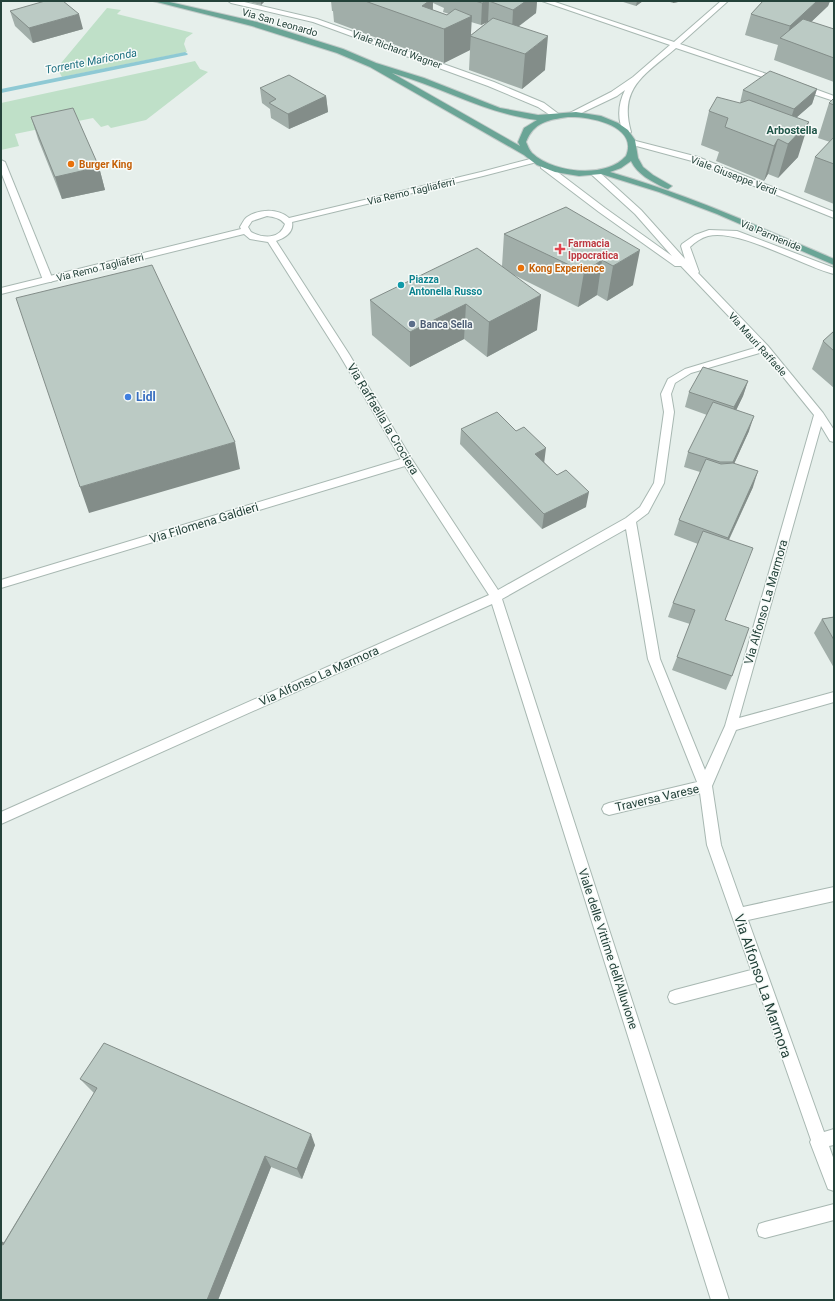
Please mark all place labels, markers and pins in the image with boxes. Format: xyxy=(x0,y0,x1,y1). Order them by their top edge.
marker: Burger King xyxy=(66,159,76,169)
place label: Burger King xyxy=(79,159,132,170)
place label: Farmacia Ippocratica xyxy=(568,238,619,261)
marker: Farmacia Ippocratica xyxy=(555,244,565,254)
marker: Kong Experience xyxy=(516,263,526,273)
place label: Kong Experience xyxy=(529,263,605,274)
place label: Piazza Antonella Russo xyxy=(409,274,482,297)
marker: Piazza Antonella Russo xyxy=(396,280,406,290)
marker: Banca Sella xyxy=(407,319,417,329)
place label: Banca Sella xyxy=(420,319,473,330)
place label: Lidl xyxy=(136,390,156,404)
marker: Lidl xyxy=(123,392,133,402)

